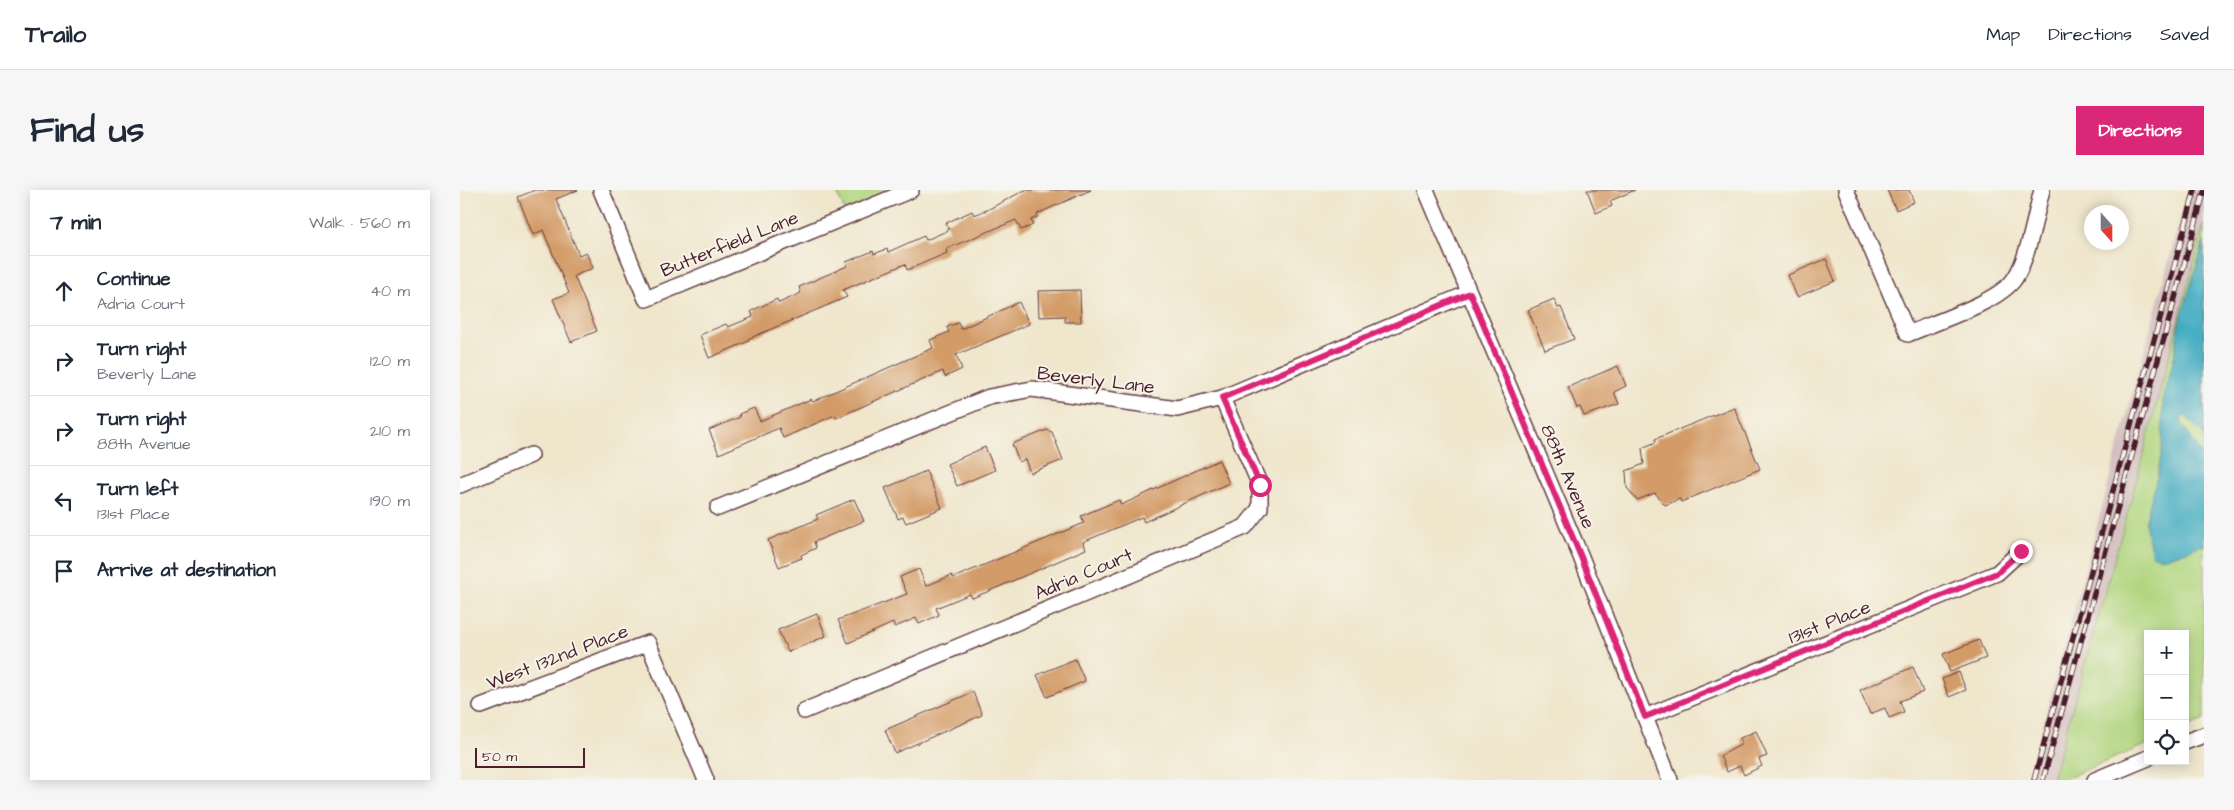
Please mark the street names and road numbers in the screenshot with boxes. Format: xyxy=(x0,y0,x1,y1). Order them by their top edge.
street label: Butterfield Lane xyxy=(657,204,803,284)
street label: Beverly Lane xyxy=(1035,360,1156,402)
street label: 88th Avenue xyxy=(1533,420,1602,533)
street label: Adria Court xyxy=(1030,541,1137,607)
street label: 131st Place xyxy=(1784,594,1875,651)
street label: West 132nd Place xyxy=(483,618,632,697)

